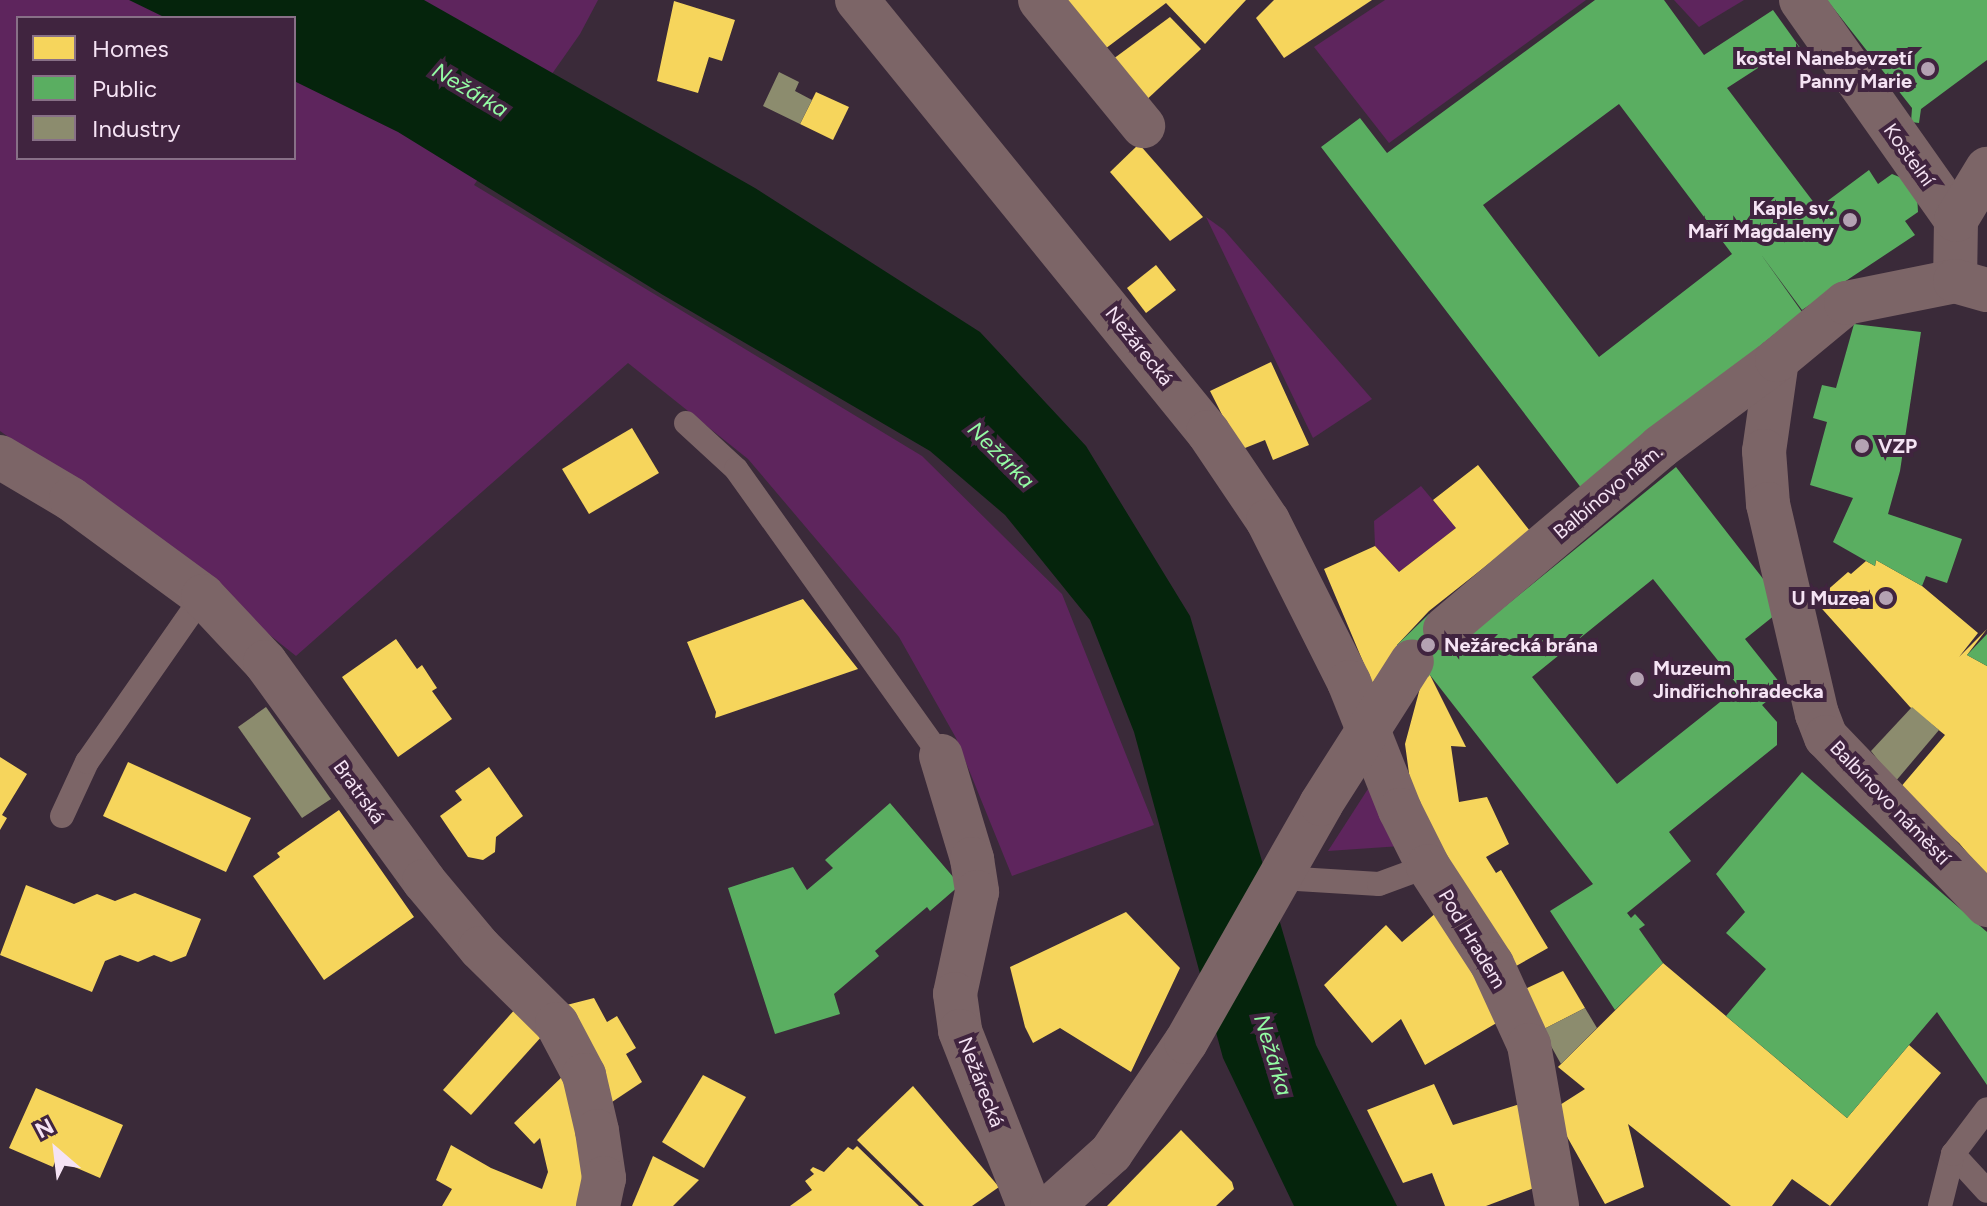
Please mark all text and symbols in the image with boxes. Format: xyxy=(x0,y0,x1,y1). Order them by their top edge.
legend xyxy=(16,16,296,160)
text: Homes xyxy=(92,34,169,63)
place label: kostel Nanebevzetí Panny Marie xyxy=(1736,46,1912,93)
water label: Nežárka xyxy=(427,57,513,123)
marker: kostel Nanebevzetí Panny Marie xyxy=(1919,60,1937,78)
text: Public xyxy=(92,74,157,103)
text: Industry xyxy=(92,114,180,143)
street label: Kostelní xyxy=(1878,119,1940,191)
place label: Kaple sv. Maří Magdaleny xyxy=(1688,196,1834,243)
marker: Kaple sv. Maří Magdaleny xyxy=(1841,211,1859,229)
street label: Nežárecká xyxy=(1100,302,1178,390)
water label: Nežárka xyxy=(962,416,1040,494)
place label: VZP xyxy=(1878,434,1917,458)
marker: VZP xyxy=(1853,437,1871,455)
street label: Balbínovo nám. xyxy=(1549,439,1667,545)
place label: U Muzea xyxy=(1791,586,1870,610)
marker: U Muzea xyxy=(1877,589,1895,607)
place label: Nežárecká brána xyxy=(1444,633,1598,657)
marker: Nežárecká brána xyxy=(1419,636,1437,654)
place label: Muzeum Jindřichohradecka xyxy=(1653,656,1824,703)
marker: Muzeum Jindřichohradecka xyxy=(1628,670,1646,688)
street label: Balbínovo náměstí xyxy=(1825,736,1955,870)
street label: Bratrská xyxy=(328,756,390,828)
street label: Pod Hradem xyxy=(1433,885,1511,993)
water label: Nežárka xyxy=(1248,1011,1298,1099)
street label: Nežárecká xyxy=(953,1034,1009,1130)
north arrow xyxy=(16,1110,96,1190)
text: N xyxy=(31,1112,58,1144)

